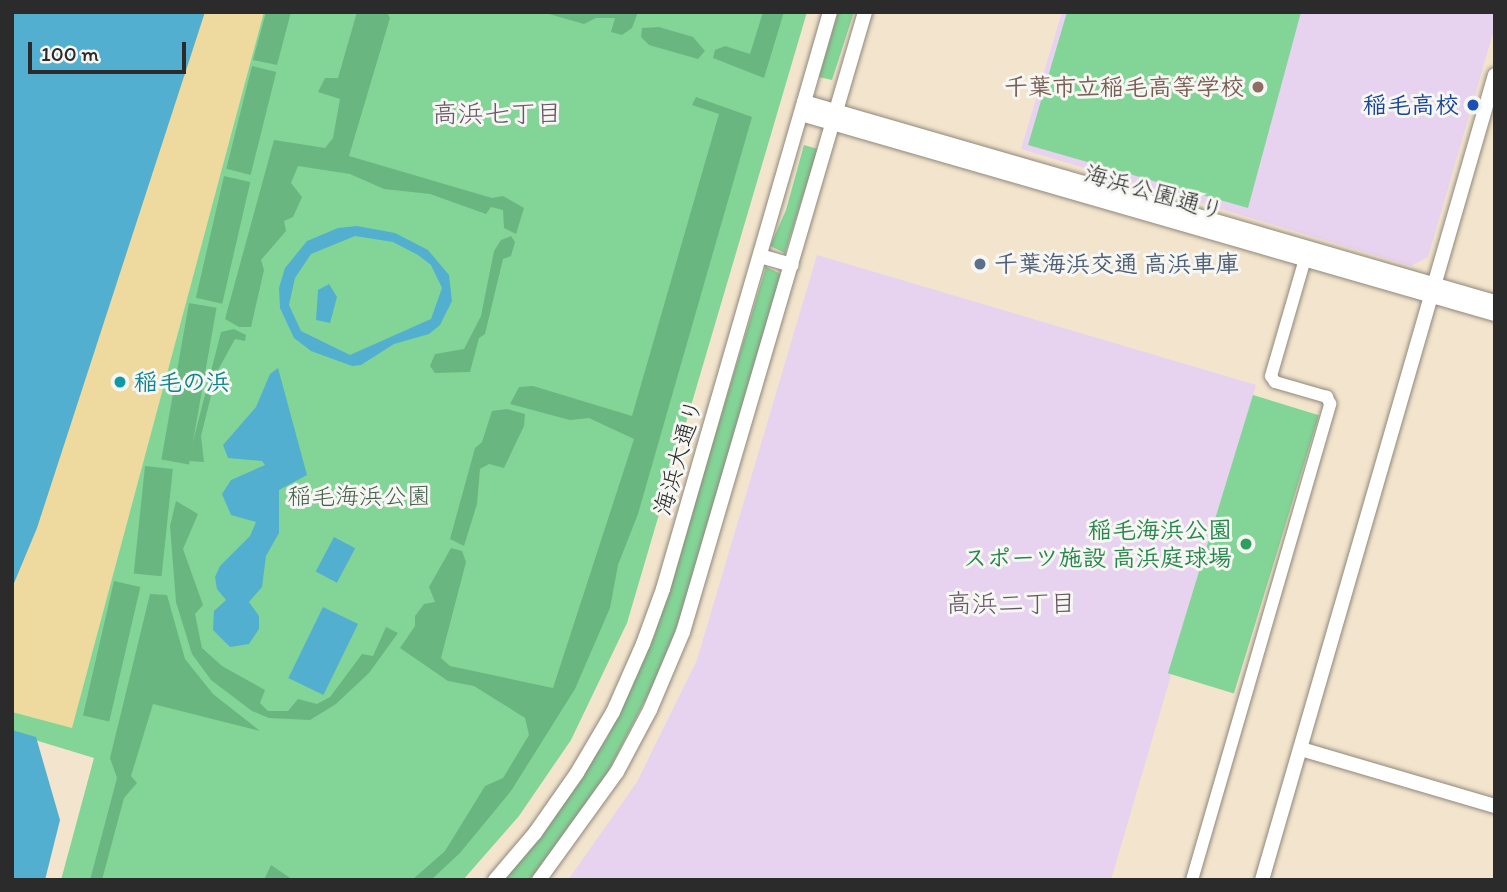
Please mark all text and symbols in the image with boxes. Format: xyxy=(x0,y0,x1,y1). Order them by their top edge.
scale bar xyxy=(32,28,189,72)
text: 100 m xyxy=(41,41,99,66)
place label: 千葉市立稲毛高等学校 xyxy=(1004,73,1244,101)
marker: 千葉市立稲毛高等学校 xyxy=(1250,79,1266,95)
place label: 稲毛高校 xyxy=(1363,91,1459,119)
marker: 稲毛高校 xyxy=(1465,97,1481,113)
district label: 高浜七丁目 xyxy=(432,98,562,130)
street label: 海浜公園通り xyxy=(1081,158,1227,226)
place label: 千葉海浜交通 高浜車庫 xyxy=(994,250,1239,278)
marker: 千葉海浜交通 高浜車庫 xyxy=(972,256,988,272)
place label: 稲毛の浜 xyxy=(134,368,230,396)
marker: 稲毛の浜 xyxy=(112,374,128,390)
street label: 海浜大通り xyxy=(648,395,708,519)
park label: 稲毛海浜公園 xyxy=(287,482,431,510)
place label: 稲毛海浜公園 スポーツ施設 高浜庭球場 xyxy=(963,516,1232,572)
marker: 稲毛海浜公園 スポーツ施設 高浜庭球場 xyxy=(1238,536,1254,552)
district label: 高浜二丁目 xyxy=(946,588,1076,620)

